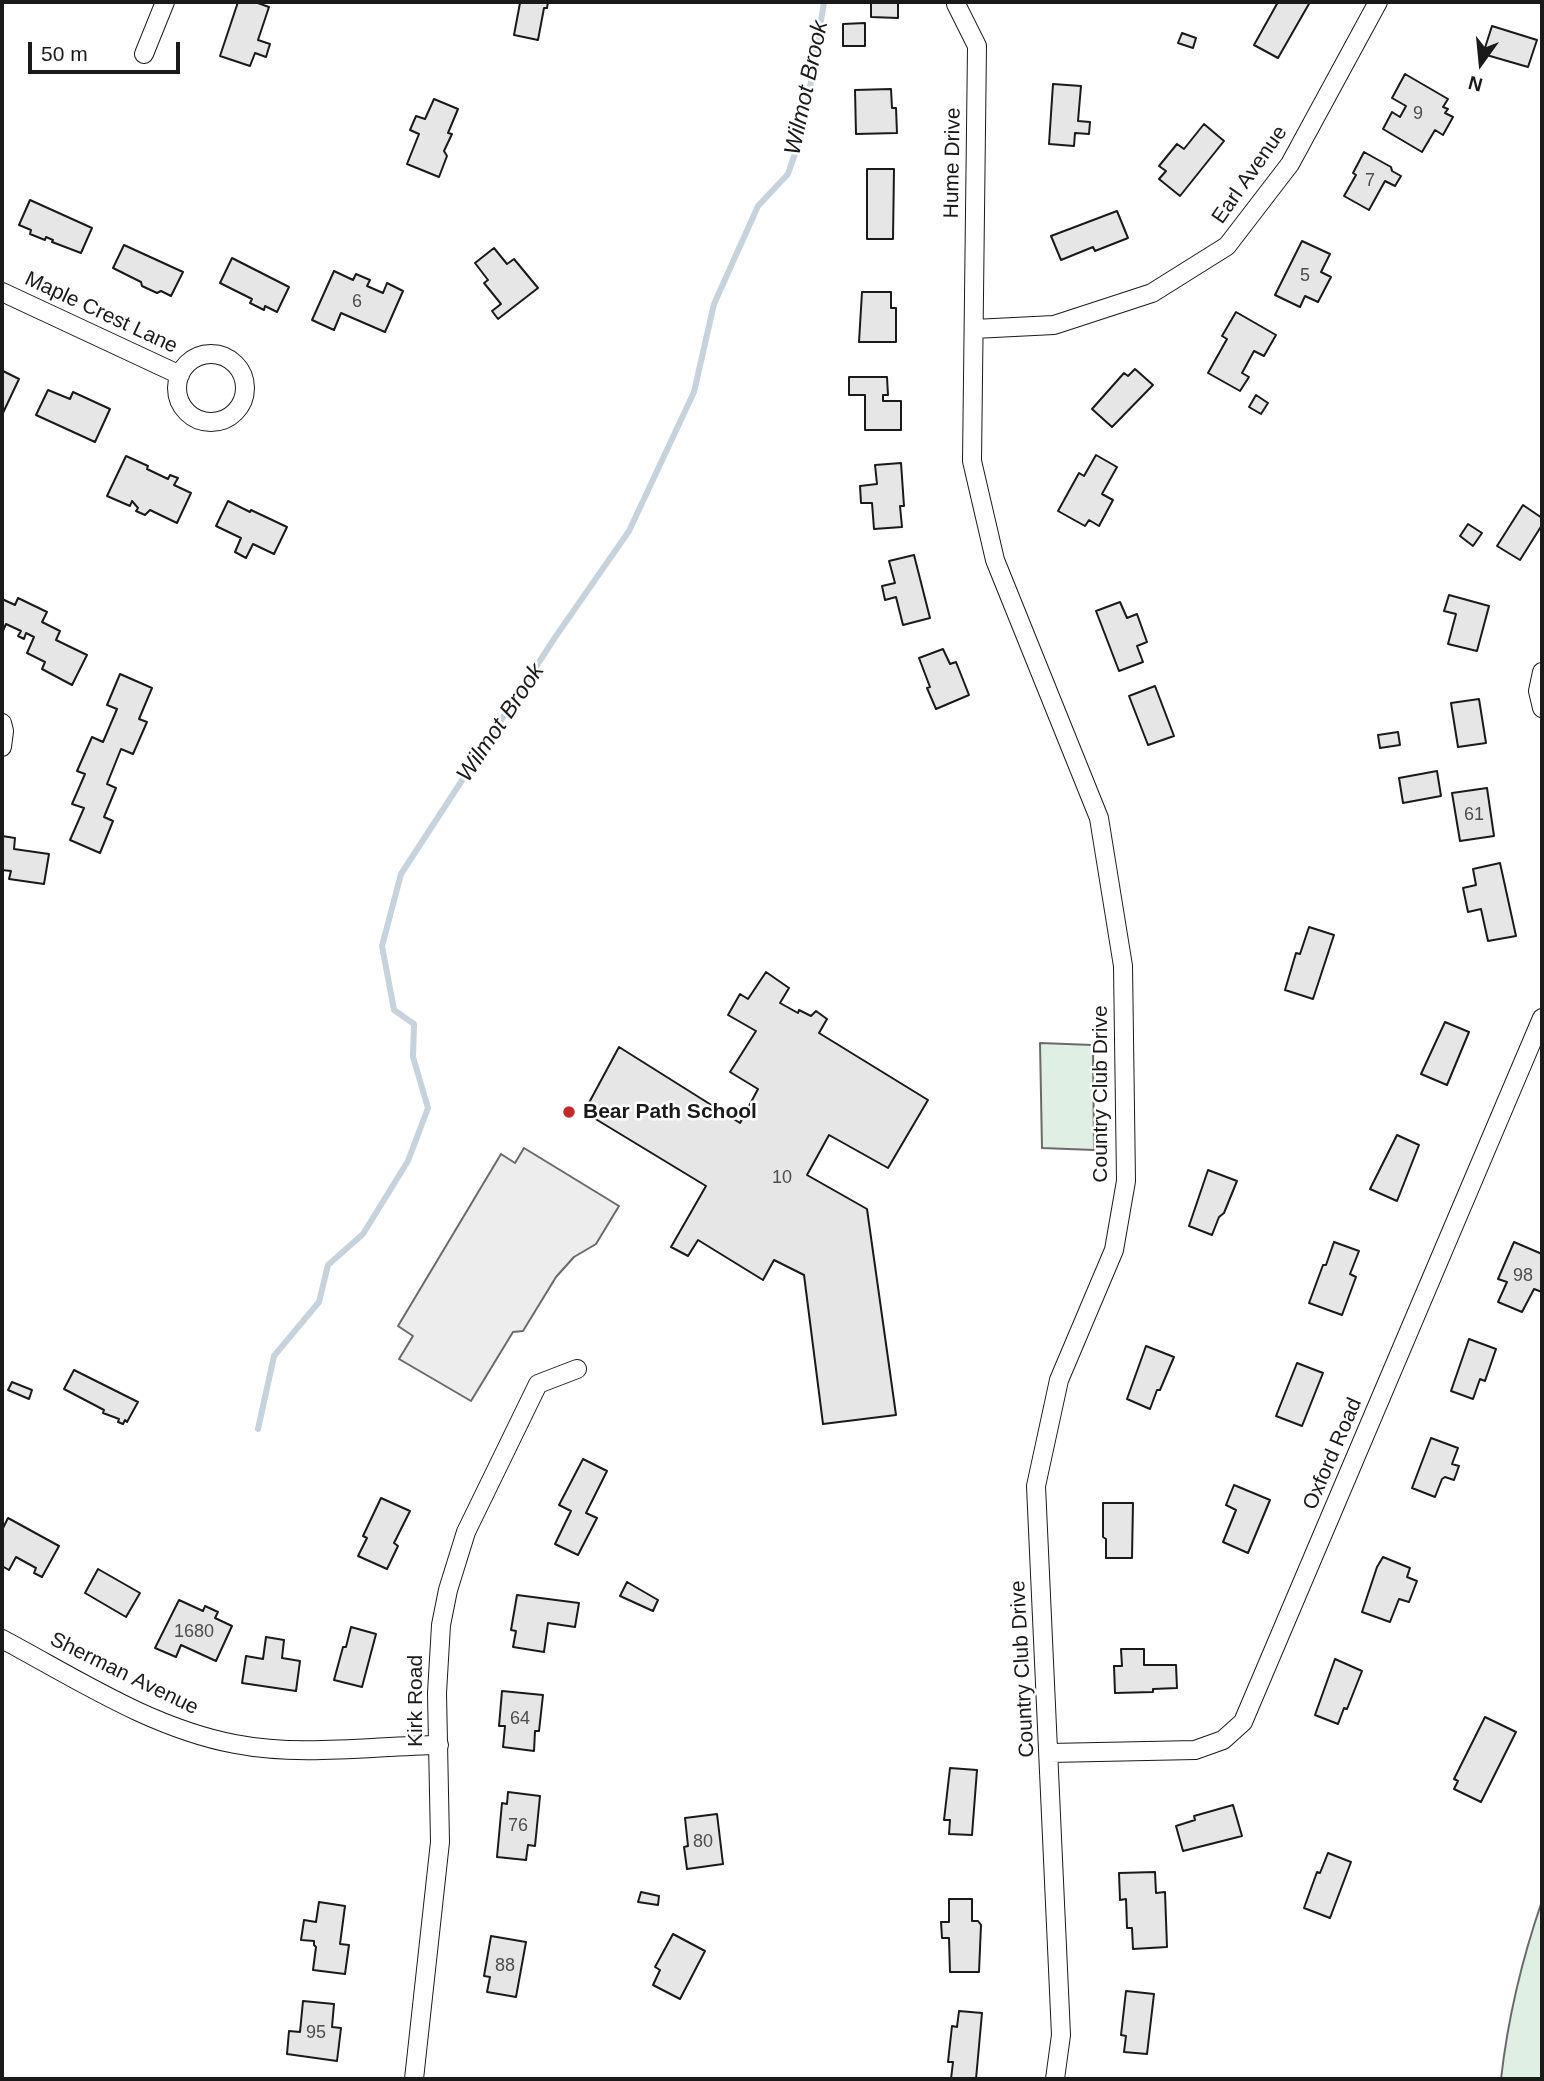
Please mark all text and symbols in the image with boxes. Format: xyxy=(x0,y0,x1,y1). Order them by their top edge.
water label: Wilmot Brook xyxy=(779,18,835,158)
scale bar xyxy=(32,28,184,72)
north arrow xyxy=(1446,28,1516,98)
text: 50 m xyxy=(41,42,88,65)
text: N xyxy=(1466,72,1485,96)
house number: 9 xyxy=(1413,103,1423,125)
street label: Hume Drive xyxy=(939,107,967,219)
street label: Earl Avenue xyxy=(1207,121,1293,229)
house number: 7 xyxy=(1365,170,1375,192)
house number: 5 xyxy=(1300,265,1310,287)
street label: Maple Crest Lane xyxy=(21,267,181,359)
house number: 6 xyxy=(352,291,362,313)
water label: Wilmot Brook xyxy=(451,659,551,787)
house number: 61 xyxy=(1464,804,1484,826)
street label: Country Club Drive xyxy=(1088,1005,1114,1183)
place label: Bear Path School xyxy=(583,1099,757,1125)
marker: Bear Path School xyxy=(561,1104,577,1120)
house number: 10 xyxy=(772,1167,792,1189)
house number: 98 xyxy=(1513,1265,1533,1287)
street label: Oxford Road xyxy=(1298,1394,1368,1514)
street label: Country Club Drive xyxy=(1006,1580,1040,1758)
house number: 1680 xyxy=(174,1621,214,1643)
street label: Sherman Avenue xyxy=(46,1627,202,1721)
street label: Kirk Road xyxy=(403,1655,429,1747)
house number: 64 xyxy=(510,1708,530,1730)
house number: 76 xyxy=(508,1815,528,1837)
house number: 80 xyxy=(693,1831,713,1853)
house number: 88 xyxy=(495,1955,515,1977)
house number: 95 xyxy=(306,2022,326,2044)

